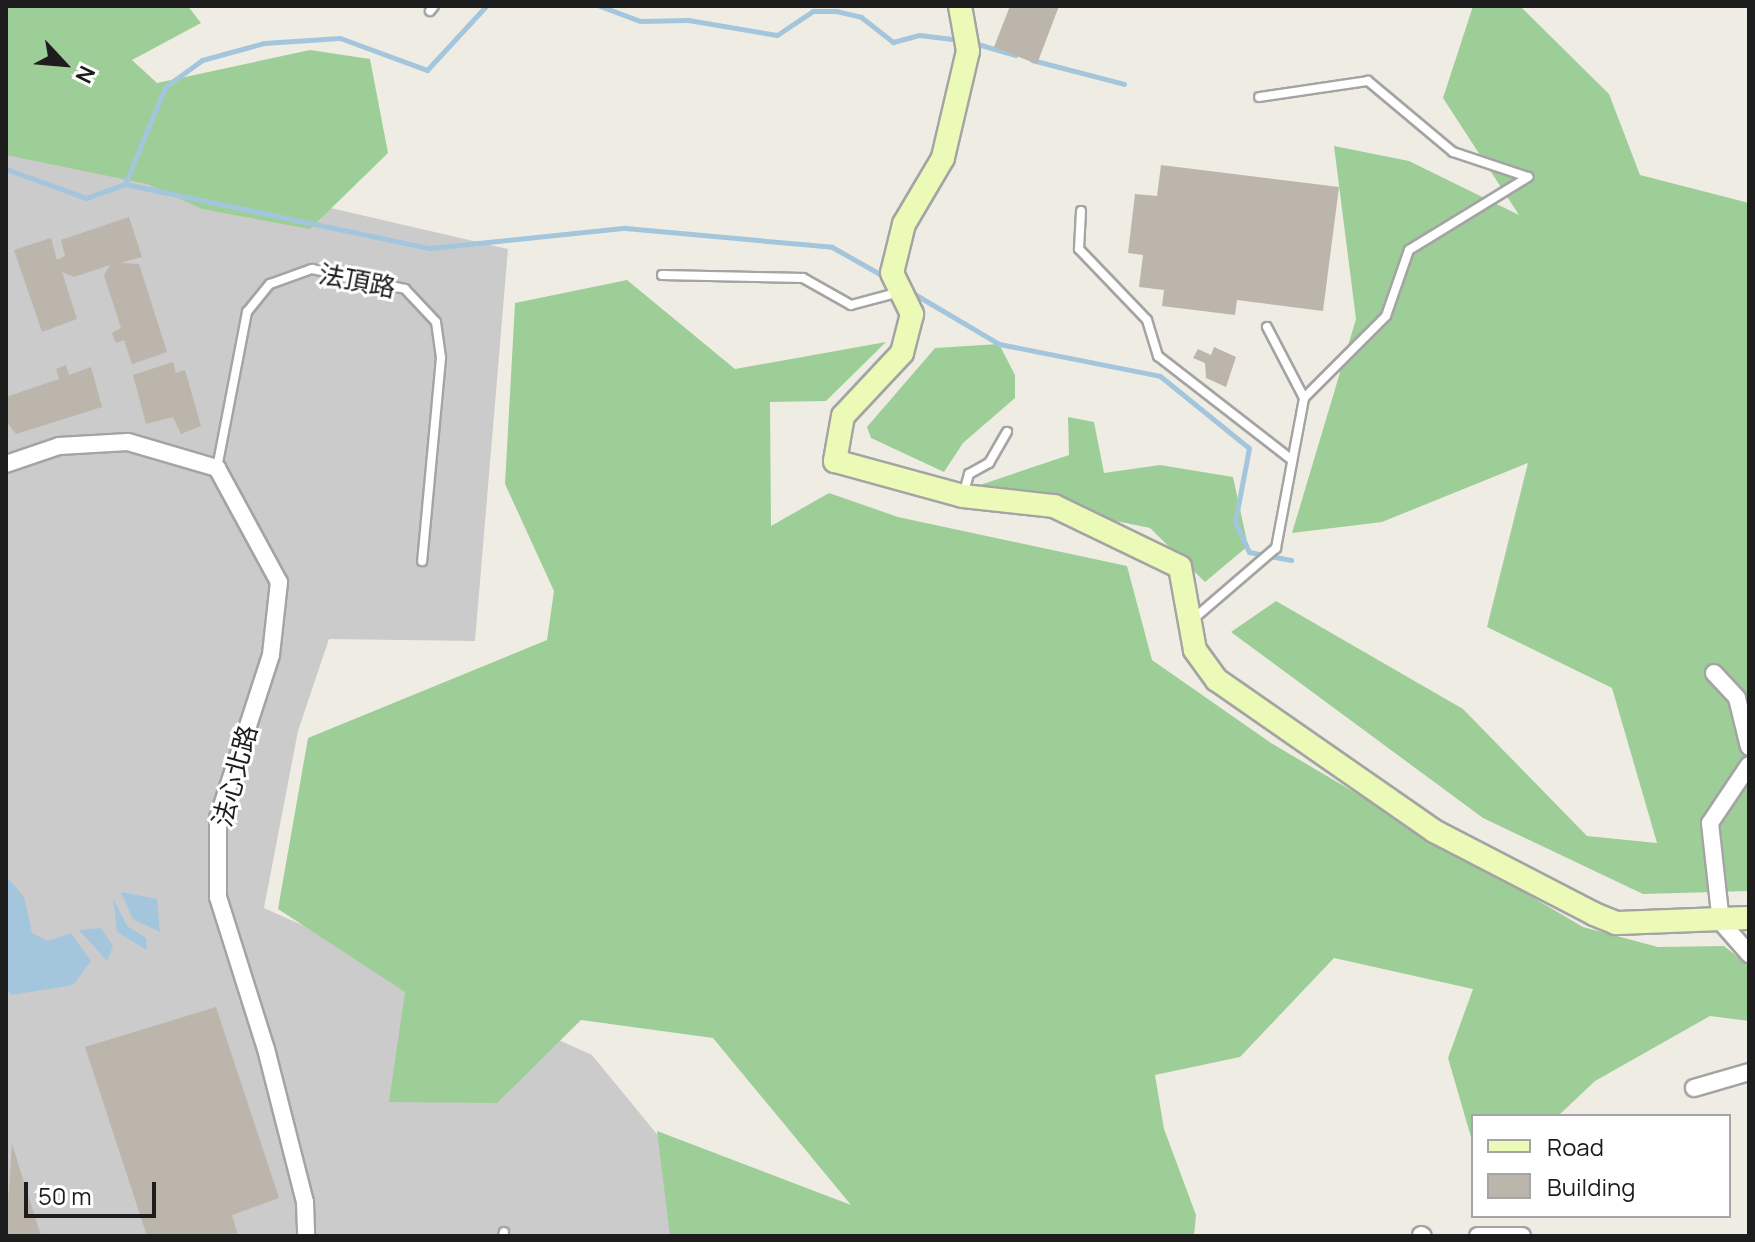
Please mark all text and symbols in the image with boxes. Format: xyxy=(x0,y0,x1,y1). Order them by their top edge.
north arrow xyxy=(24,24,104,104)
text: N xyxy=(69,61,103,88)
street label: 法頂路 xyxy=(316,258,398,304)
street label: 法心北路 xyxy=(206,722,264,830)
legend xyxy=(1471,1114,1731,1218)
text: Road xyxy=(1547,1130,1604,1163)
scale bar xyxy=(28,1166,160,1216)
text: Building xyxy=(1547,1170,1635,1203)
text: 50 m xyxy=(38,1179,92,1212)

